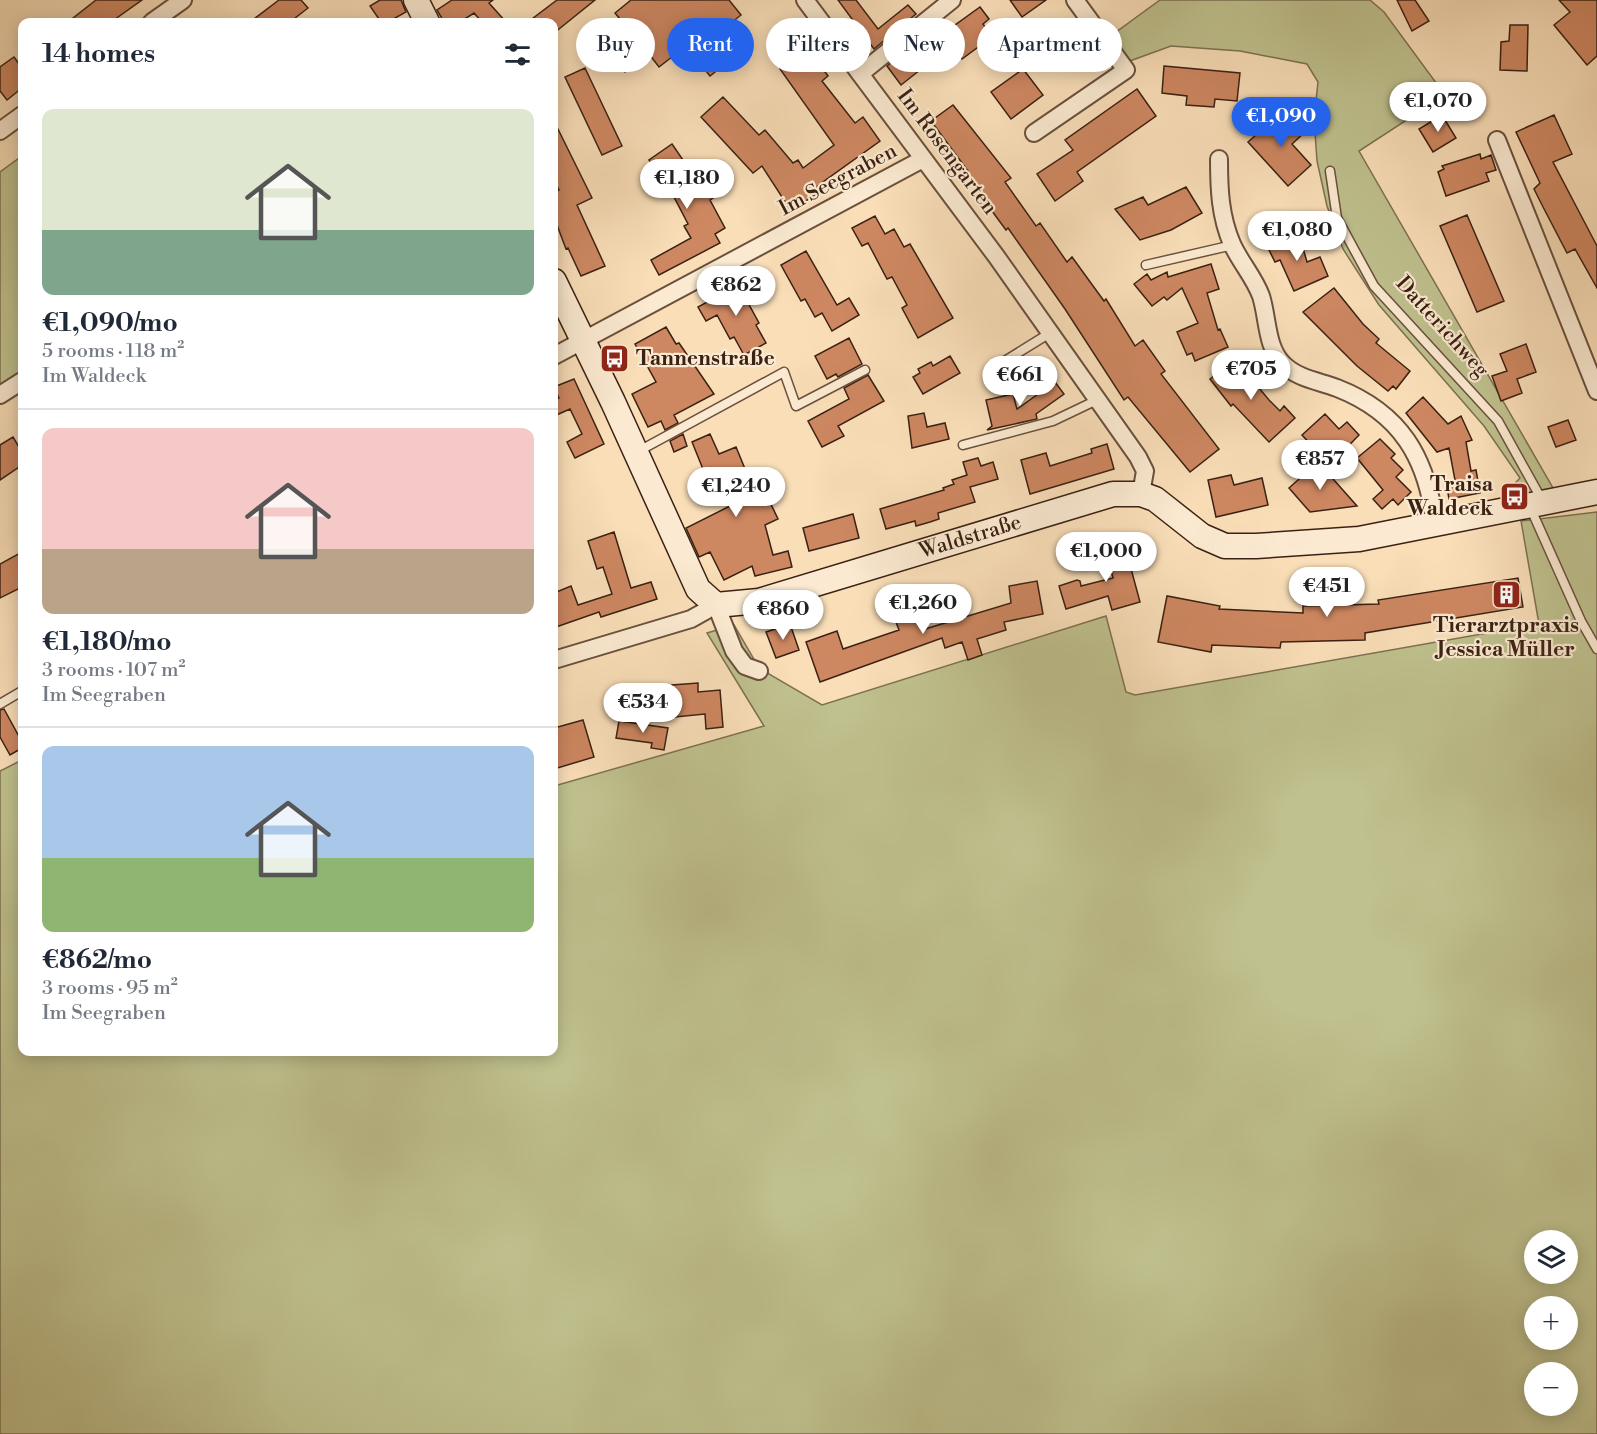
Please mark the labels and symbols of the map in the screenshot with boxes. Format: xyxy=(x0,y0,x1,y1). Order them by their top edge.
pin: €1,070 xyxy=(1389,82,1487,133)
street label: Im Rosengarten xyxy=(891,84,1003,220)
pin: €1,090 xyxy=(1232,97,1330,148)
street label: Im Seegraben xyxy=(774,138,902,222)
pin: €1,180 xyxy=(638,159,736,210)
pin: €1,080 xyxy=(1248,211,1346,262)
pin: €862 xyxy=(700,266,772,317)
street label: Datterichweg xyxy=(1390,271,1494,383)
bus stop icon: Tannenstraße xyxy=(599,343,631,375)
place label: Tannenstraße xyxy=(636,346,775,372)
pin: €705 xyxy=(1215,350,1287,401)
pin: €661 xyxy=(984,356,1056,407)
pin: €857 xyxy=(1284,440,1356,491)
pin: €1,240 xyxy=(687,467,785,518)
place label: Traisa Waldeck xyxy=(1406,472,1494,522)
bus stop icon: Traisa Waldeck xyxy=(1498,481,1530,513)
street label: Waldstraße xyxy=(915,509,1024,565)
pin: €1,000 xyxy=(1057,532,1155,583)
pin: €451 xyxy=(1291,567,1363,618)
building icon: Tierarztpraxis Jessica Müller xyxy=(1490,579,1522,611)
pin: €1,260 xyxy=(874,584,972,635)
pin: €860 xyxy=(747,590,819,641)
place label: Tierarztpraxis Jessica Müller xyxy=(1433,613,1579,663)
pin: €534 xyxy=(607,683,679,734)

